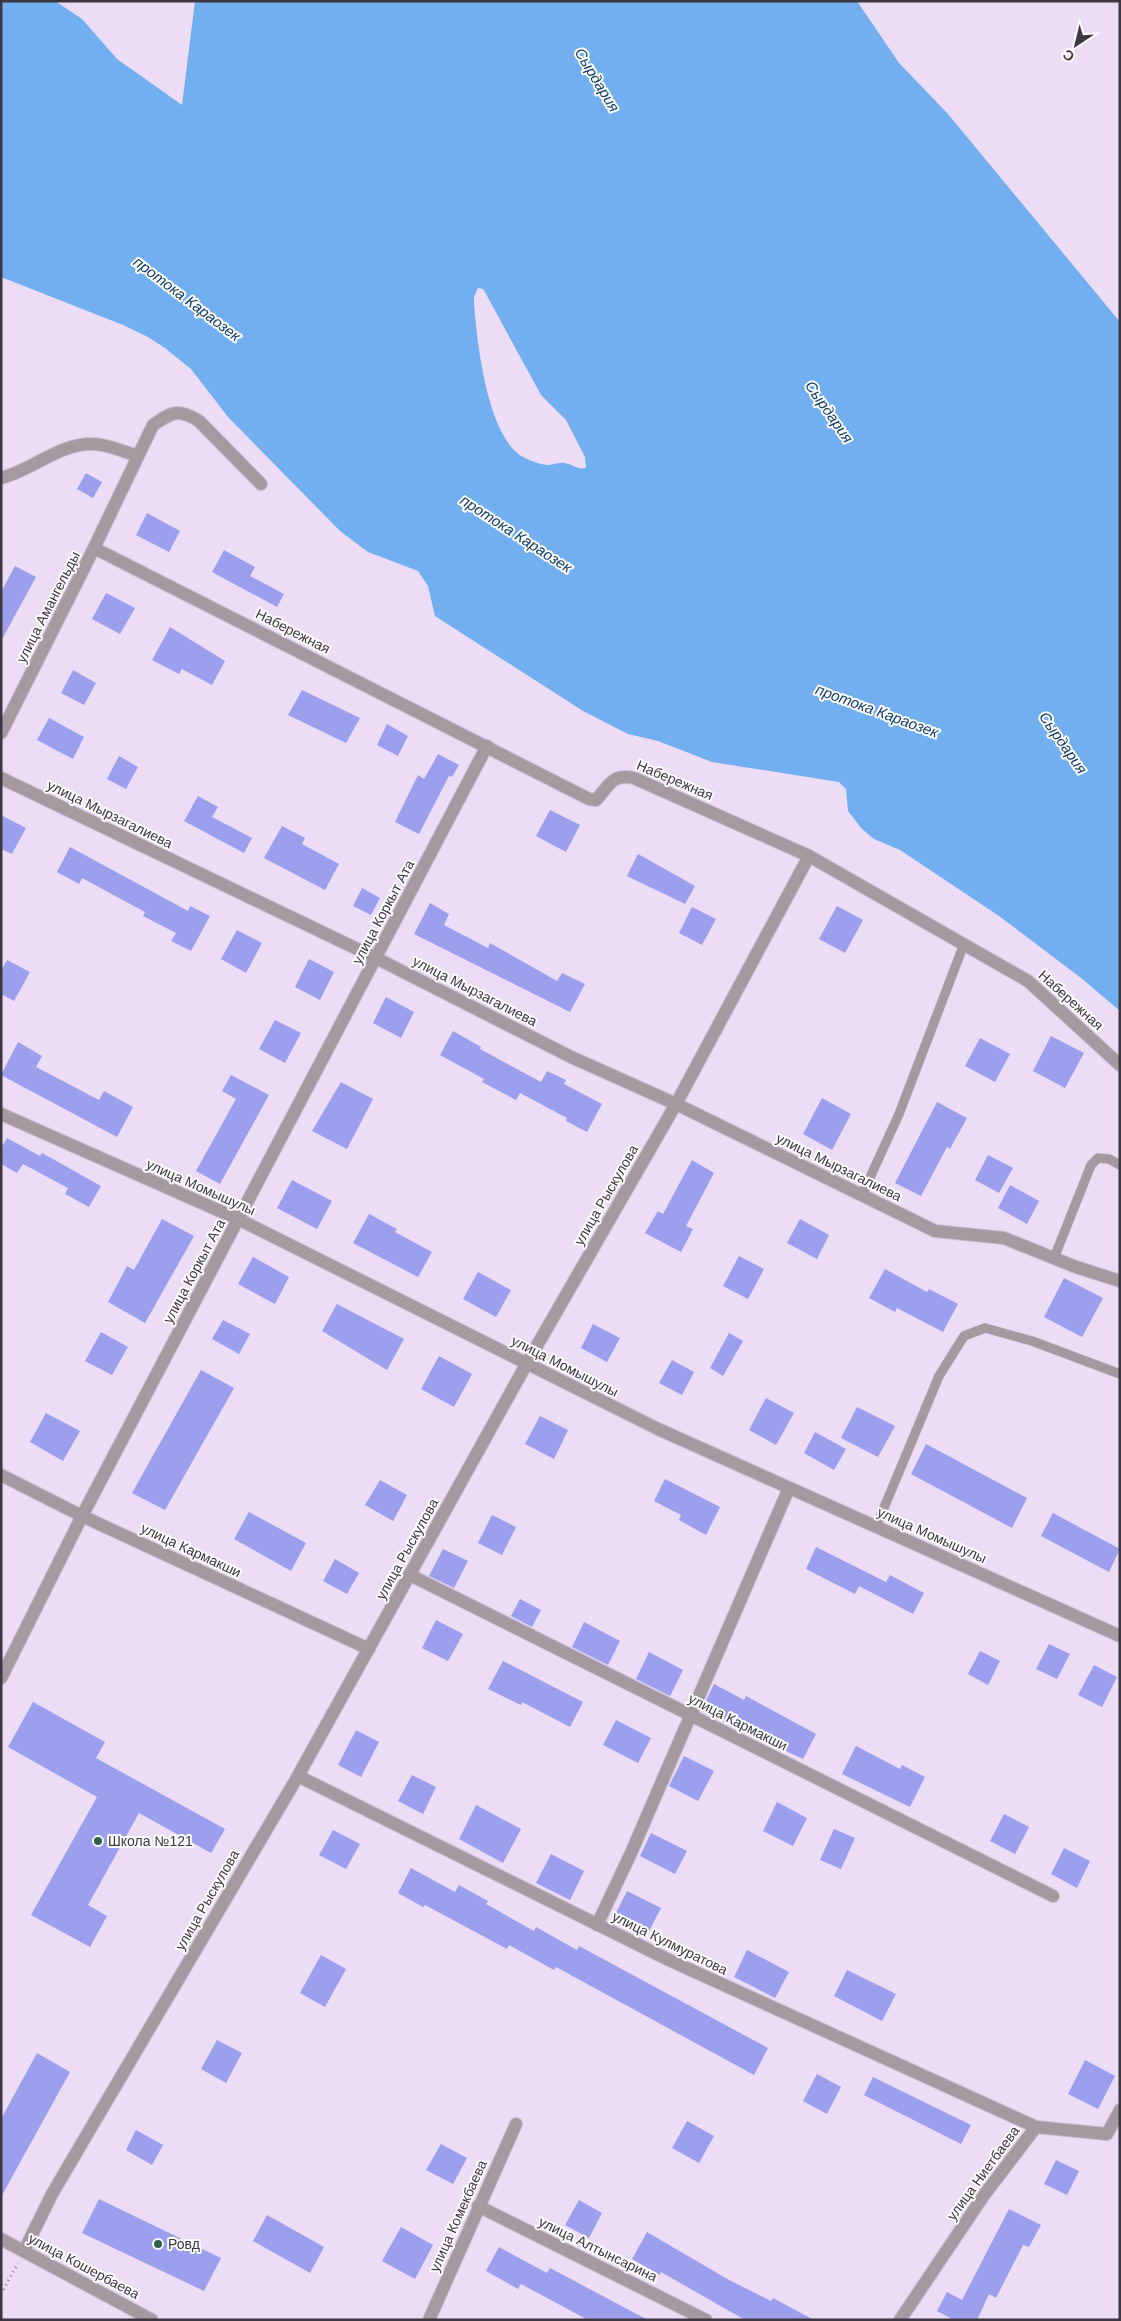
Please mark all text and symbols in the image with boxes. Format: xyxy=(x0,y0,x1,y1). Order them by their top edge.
north arrow xyxy=(1051,20,1101,70)
water label: Сырдария xyxy=(572,45,623,115)
text: С xyxy=(1060,46,1077,65)
water label: протока Караозек xyxy=(130,253,245,345)
water label: Сырдария xyxy=(802,378,857,446)
water label: протока Караозек xyxy=(457,491,576,576)
street label: улица Амангельды xyxy=(13,549,83,665)
street label: Набережная xyxy=(253,605,333,657)
water label: протока Караозек xyxy=(813,680,942,741)
water label: Сырдария xyxy=(1036,709,1091,777)
street label: Набережная xyxy=(634,757,716,803)
street label: улица Мырзагалиева xyxy=(45,777,175,851)
street label: улица Коркыт Ата xyxy=(349,857,417,967)
street label: улица Мырзагалиева xyxy=(410,953,540,1029)
street label: Набережная xyxy=(1035,967,1107,1033)
street label: улица Мырзагалиева xyxy=(774,1130,904,1204)
street label: улица Рыскулова xyxy=(571,1142,641,1248)
street label: улица Момышулы xyxy=(144,1156,258,1218)
street label: улица Коркыт Ата xyxy=(160,1216,228,1326)
street label: улица Момышулы xyxy=(509,1332,621,1400)
street label: улица Рыскулова xyxy=(373,1496,441,1602)
street label: улица Момышулы xyxy=(875,1504,989,1566)
street label: улица Кармакши xyxy=(138,1520,244,1580)
street label: улица Кармакши xyxy=(686,1690,790,1754)
place label: Школа №121 xyxy=(108,1833,193,1849)
marker: Школа №121 xyxy=(92,1835,104,1847)
street label: улица Рыскулова xyxy=(172,1847,242,1953)
street label: улица Кулмуратова xyxy=(610,1908,730,1978)
street label: улица Ниетбаева xyxy=(943,2123,1023,2223)
street label: улица Комекбаева xyxy=(426,2158,490,2274)
street label: улица Алтынсарина xyxy=(536,2213,660,2285)
street label: улица Кошербаева xyxy=(26,2230,142,2302)
place label: Ровд xyxy=(168,2236,200,2252)
marker: Ровд xyxy=(152,2238,164,2250)

